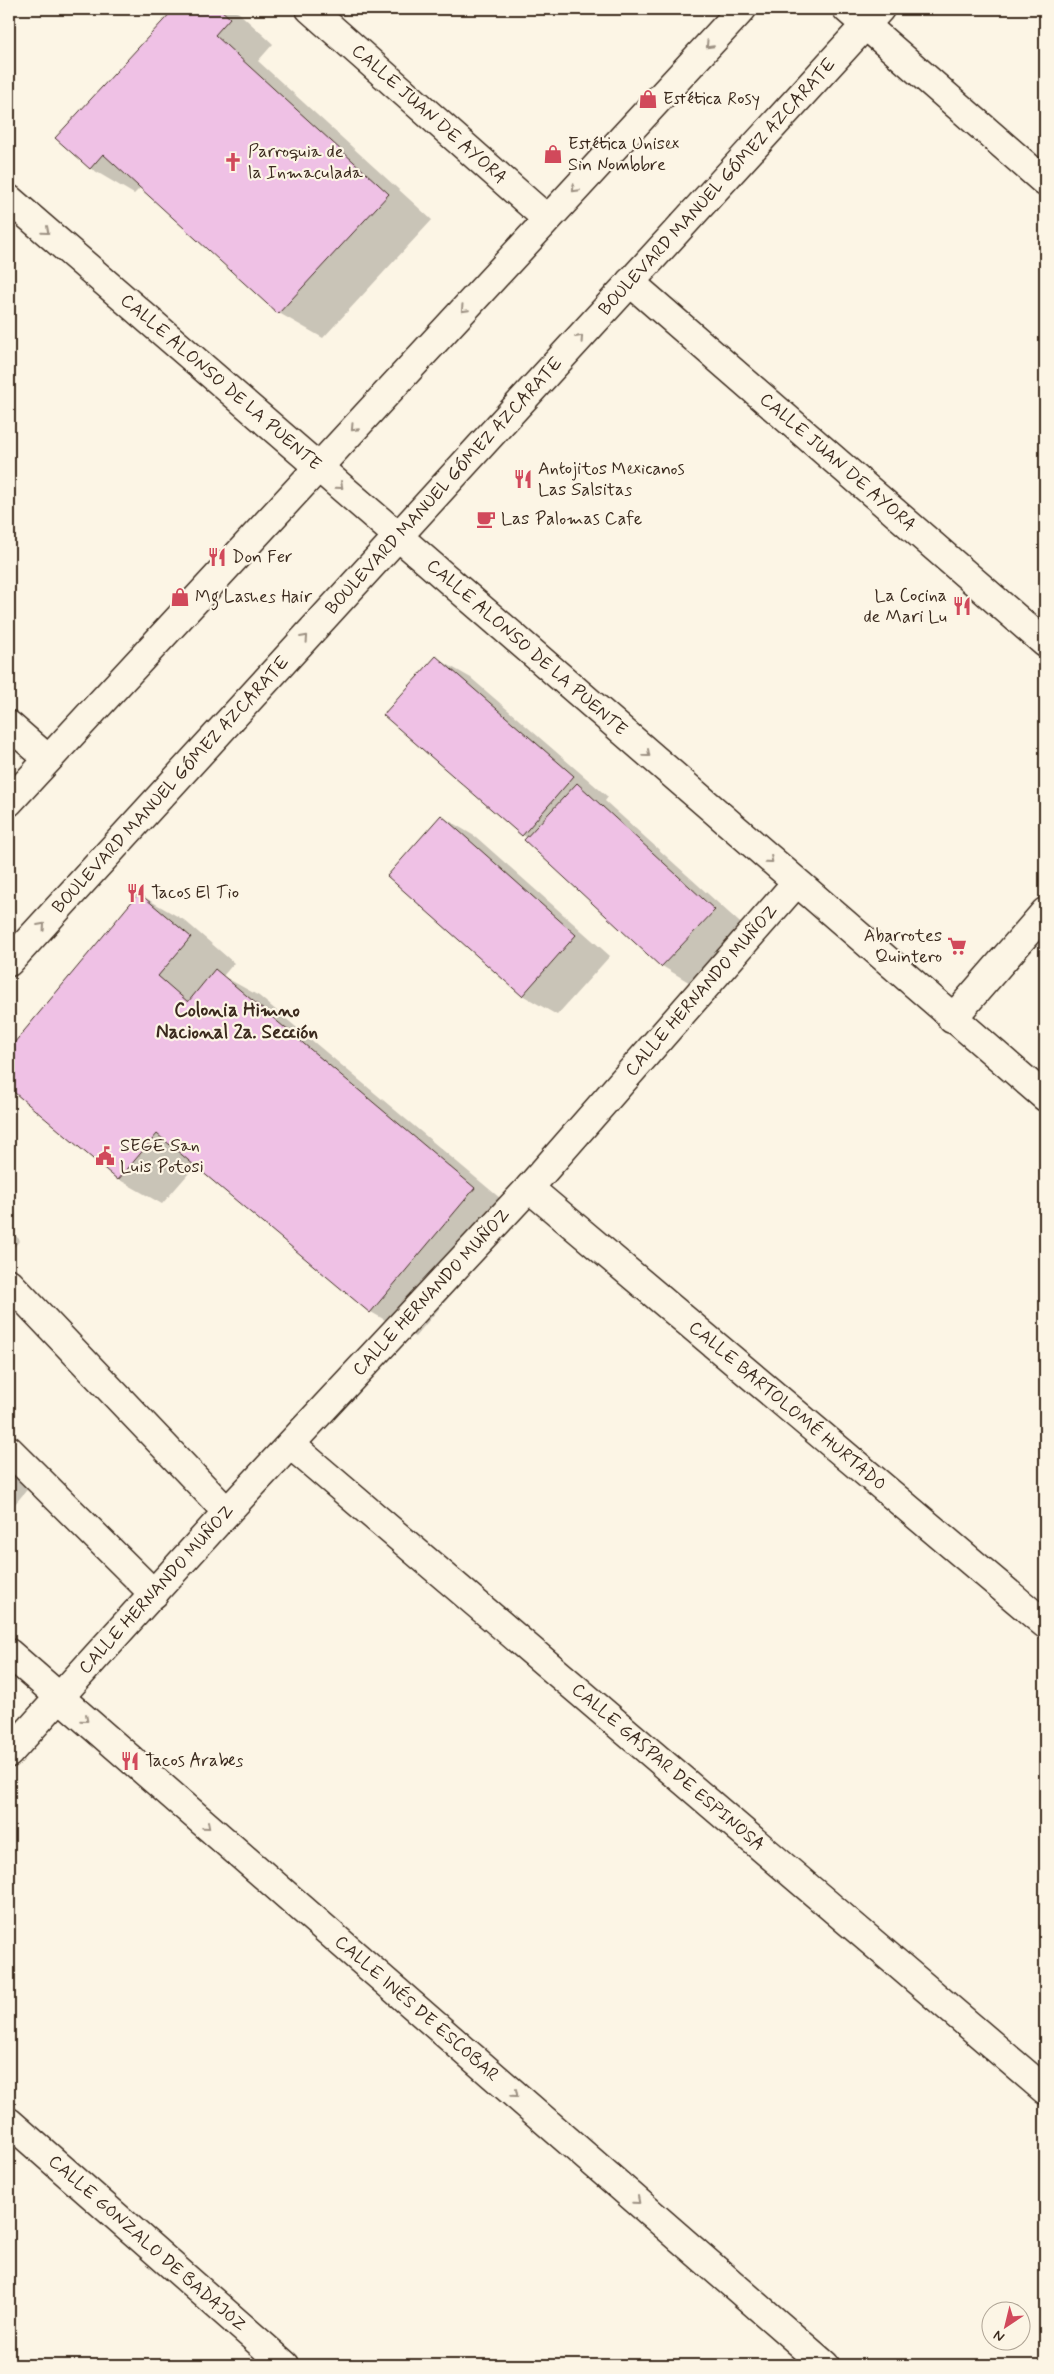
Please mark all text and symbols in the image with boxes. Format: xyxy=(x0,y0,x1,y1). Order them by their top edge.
street label: CALLE JUAN DE AYORA xyxy=(346,39,512,190)
one-way arrow xyxy=(706,39,715,48)
street label: BOULEVARD MANUEL GÓMEZ AZCARATE xyxy=(593,53,841,321)
place label: Estética Rosy xyxy=(663,87,760,111)
shop icon: Estética Rosy xyxy=(637,88,659,110)
place label: Estética Unisex Sin Nombbre xyxy=(568,132,680,177)
place label: Parroquia de la Inmaculada xyxy=(248,140,363,185)
shop icon: Estética Unisex Sin Nombbre xyxy=(542,143,564,165)
church icon: Parroquia de la Inmaculada xyxy=(222,151,244,173)
one-way arrow xyxy=(572,184,581,193)
one-way arrow xyxy=(40,225,49,234)
street label: CALLE ALONSO DE LA PUENTE xyxy=(115,289,326,476)
one-way arrow xyxy=(461,303,470,312)
one-way arrow xyxy=(574,334,583,343)
street label: BOULEVARD MANUEL GÓMEZ AZCARATE xyxy=(320,352,568,620)
street label: CALLE JUAN DE AYORA xyxy=(754,388,921,537)
one-way arrow xyxy=(351,423,360,432)
place label: Antojitos Mexicanos Las Salsitas xyxy=(538,457,685,502)
restaurant icon: Antojitos Mexicanos Las Salsitas xyxy=(512,468,534,490)
one-way arrow xyxy=(334,481,343,490)
place label: Las Palomas Cafe xyxy=(501,507,642,531)
cafe icon: Las Palomas Cafe xyxy=(475,508,497,530)
place label: Don Fer xyxy=(232,545,293,569)
restaurant icon: Don Fer xyxy=(206,546,228,568)
street label: CALLE ALONSO DE LA PUENTE xyxy=(421,554,632,741)
place label: La Cocina de Mari Lu xyxy=(863,584,947,629)
place label: Mg Lashes Hair xyxy=(195,585,313,611)
shop icon: Mg Lashes Hair xyxy=(169,586,191,608)
restaurant icon: La Cocina de Mari Lu xyxy=(951,595,973,617)
one-way arrow xyxy=(299,635,308,644)
street label: BOULEVARD MANUEL GÓMEZ AZCARATE xyxy=(47,651,295,919)
one-way arrow xyxy=(642,748,651,757)
one-way arrow xyxy=(764,855,773,863)
place label: Tacos El Tio xyxy=(151,881,239,905)
restaurant icon: Tacos El Tio xyxy=(125,882,147,904)
street label: CALLE HERNANDO MUÑOZ xyxy=(620,899,784,1082)
one-way arrow xyxy=(36,923,45,932)
place label: Abarrotes Quintero xyxy=(864,924,942,969)
supermarket icon: Abarrotes Quintero xyxy=(946,935,968,957)
district label: Colonia Himno Nacional 2a. Sección xyxy=(156,998,318,1045)
place label: SEGE San Luis Potosi xyxy=(120,1134,204,1179)
public building icon: SEGE San Luis Potosi xyxy=(94,1145,116,1167)
street label: CALLE HERNANDO MUÑOZ xyxy=(347,1203,516,1381)
street label: CALLE BARTOLOMÉ HURTADO xyxy=(683,1316,891,1497)
street label: CALLE HERNANDO MUÑOZ xyxy=(74,1500,240,1680)
street label: CALLE GASPAR DE ESPINOSA xyxy=(566,1678,770,1857)
one-way arrow xyxy=(79,1713,88,1722)
place label: Tacos Arabes xyxy=(145,1749,244,1773)
restaurant icon: Tacos Arabes xyxy=(119,1750,141,1772)
one-way arrow xyxy=(202,1820,211,1829)
street label: CALLE INÉS DE ESCOBAR xyxy=(329,1930,504,2087)
one-way arrow xyxy=(509,2088,518,2097)
street label: CALLE GONZALO DE BADAJOZ xyxy=(43,2150,251,2337)
one-way arrow xyxy=(631,2195,640,2204)
north arrow xyxy=(982,2302,1032,2352)
text: N xyxy=(990,2326,1008,2346)

